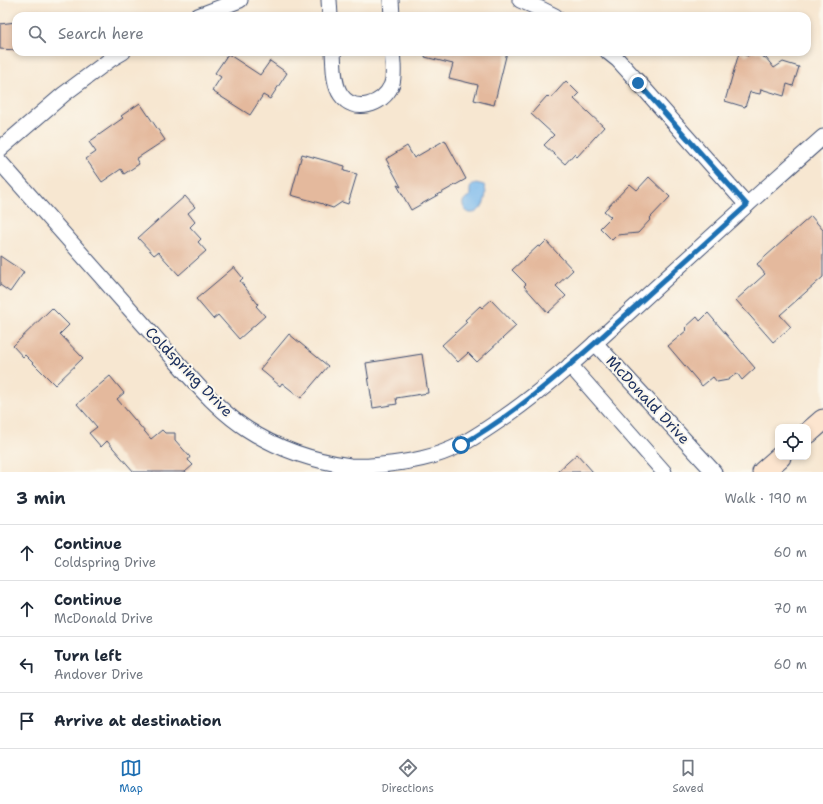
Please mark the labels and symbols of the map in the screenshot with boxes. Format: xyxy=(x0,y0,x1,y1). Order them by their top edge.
route end xyxy=(629,74,647,92)
street label: Coldspring Drive xyxy=(141,323,237,421)
street label: McDonald Drive xyxy=(602,351,694,449)
route start xyxy=(452,436,470,454)

